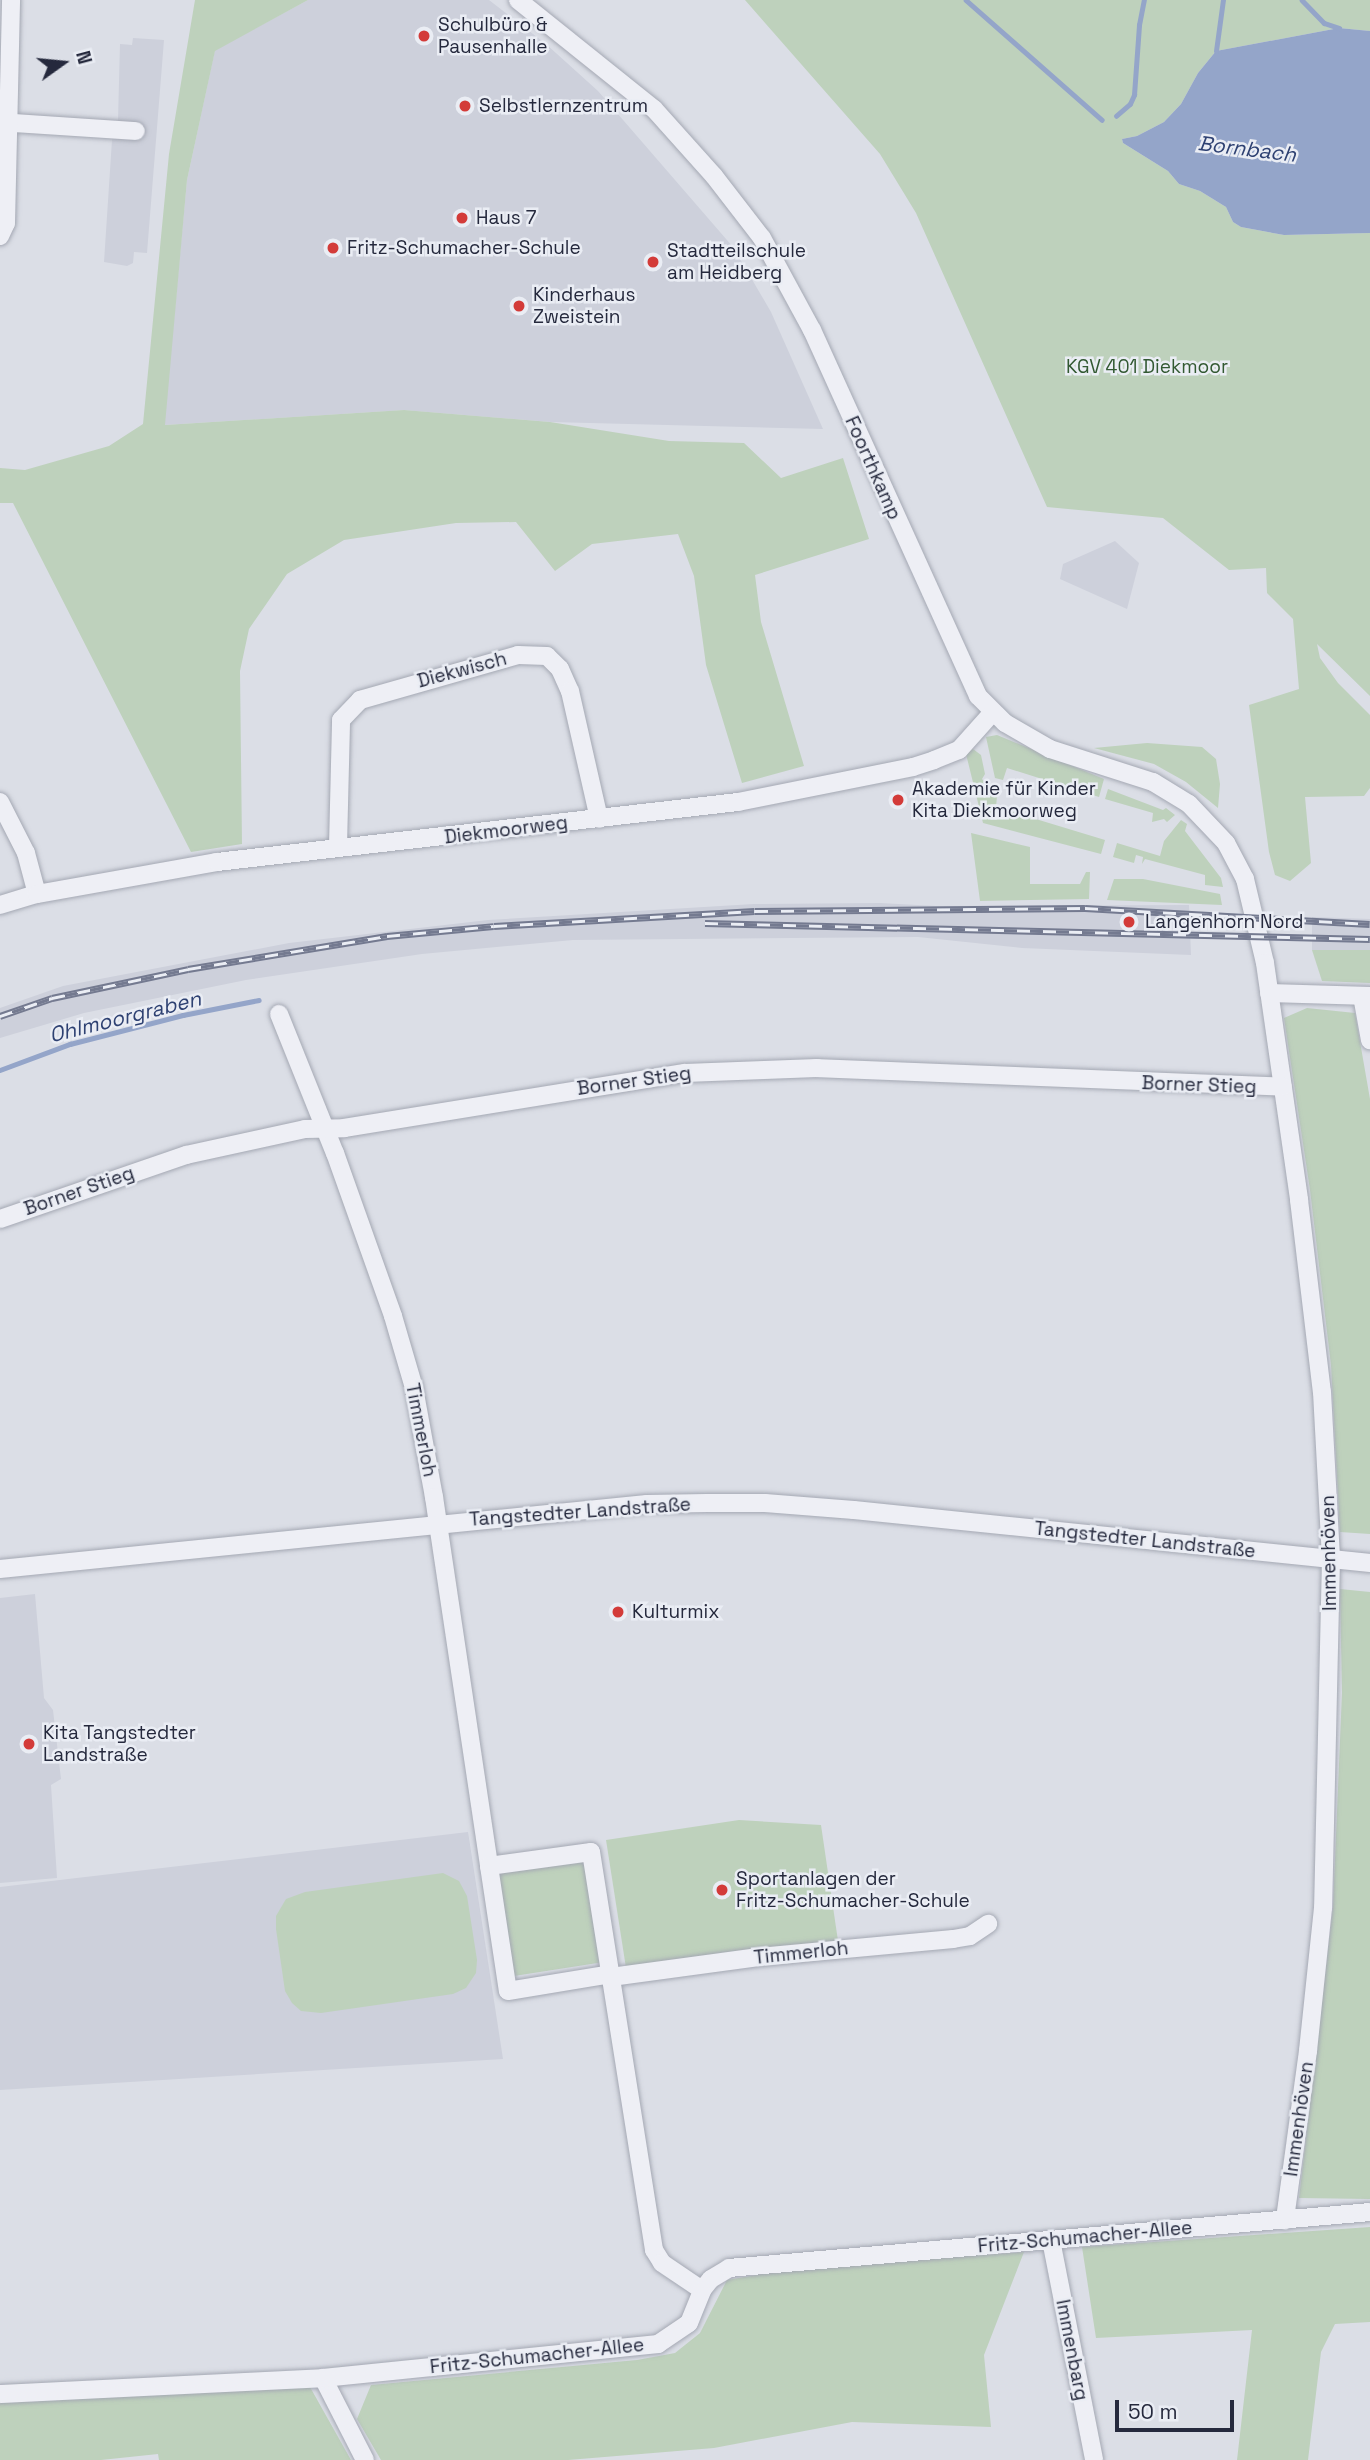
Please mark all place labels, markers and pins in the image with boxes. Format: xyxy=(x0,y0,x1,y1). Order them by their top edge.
place label: Schulbüro & Pausenhalle xyxy=(438,14,548,58)
marker: Schulbüro & Pausenhalle xyxy=(416,28,432,44)
place label: Selbstlernzentrum xyxy=(479,95,648,117)
marker: Selbstlernzentrum xyxy=(457,98,473,114)
place label: Haus 7 xyxy=(476,207,536,229)
marker: Haus 7 xyxy=(454,210,470,226)
place label: Fritz-Schumacher-Schule xyxy=(347,237,581,259)
marker: Fritz-Schumacher-Schule xyxy=(325,240,341,256)
place label: Stadtteilschule am Heidberg xyxy=(667,240,806,284)
marker: Stadtteilschule am Heidberg xyxy=(645,254,661,270)
place label: Kinderhaus Zweistein xyxy=(533,284,636,328)
marker: Kinderhaus Zweistein xyxy=(511,298,527,314)
place label: Akademie für Kinder Kita Diekmoorweg xyxy=(912,778,1096,822)
marker: Akademie für Kinder Kita Diekmoorweg xyxy=(890,792,906,808)
place label: Langenhorn Nord xyxy=(1145,911,1304,933)
marker: Langenhorn Nord xyxy=(1119,912,1139,932)
place label: Kulturmix xyxy=(632,1601,719,1623)
marker: Kulturmix xyxy=(610,1604,626,1620)
place label: Kita Tangstedter Landstraße xyxy=(43,1722,197,1766)
marker: Kita Tangstedter Landstraße xyxy=(21,1736,37,1752)
place label: Sportanlagen der Fritz-Schumacher-Schule xyxy=(736,1868,970,1912)
marker: Sportanlagen der Fritz-Schumacher-Schule xyxy=(714,1882,730,1898)

